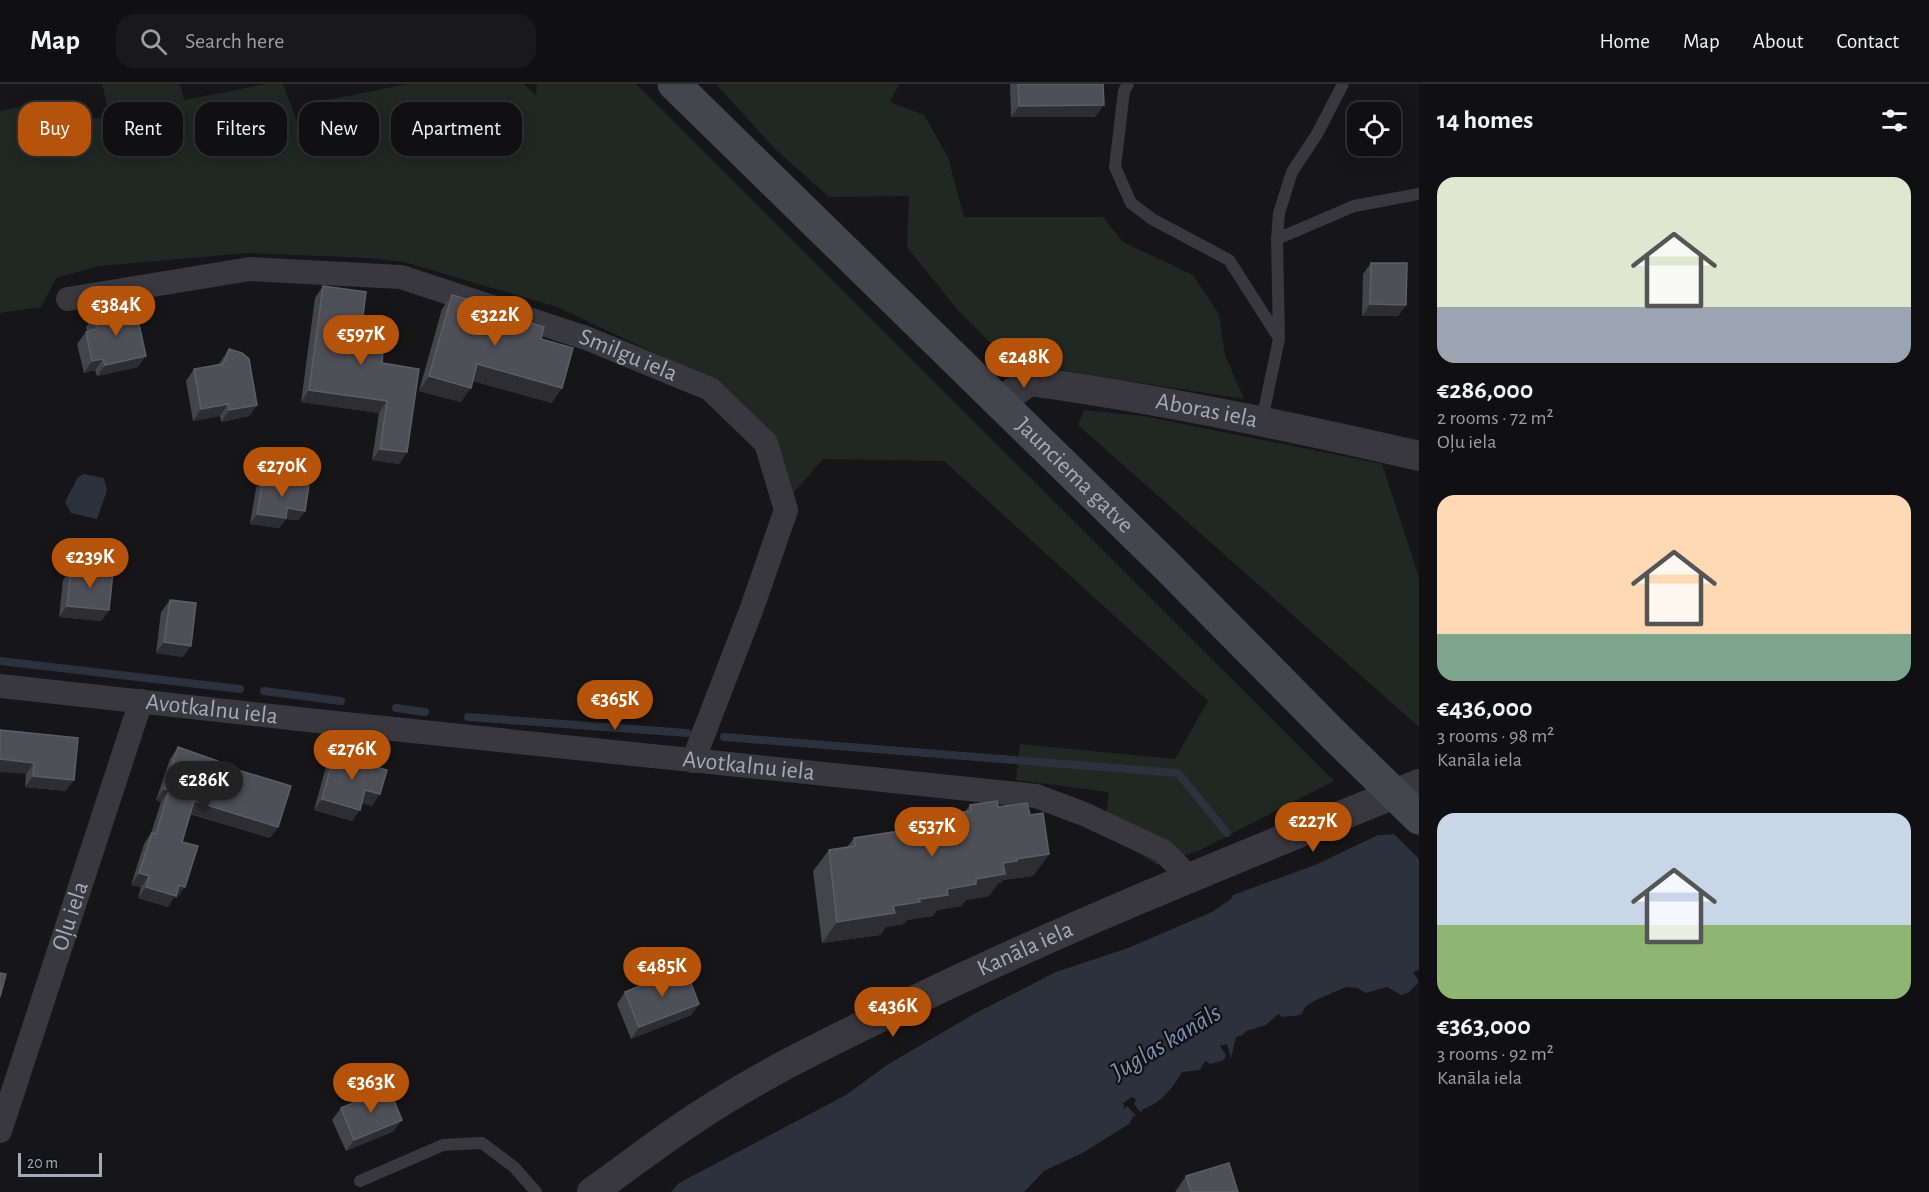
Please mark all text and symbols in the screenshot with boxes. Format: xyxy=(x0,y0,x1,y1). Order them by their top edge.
search box xyxy=(116,14,536,68)
icon: search xyxy=(137,25,170,58)
text: Map xyxy=(30,27,80,55)
text: Search here xyxy=(185,30,284,52)
text: Home xyxy=(1599,31,1650,52)
text: Map xyxy=(1683,31,1720,52)
text: About xyxy=(1753,31,1803,52)
text: Contact xyxy=(1836,31,1899,52)
chip: Buy xyxy=(18,102,91,156)
chip: Rent xyxy=(103,102,183,156)
chip: Filters xyxy=(195,102,287,156)
chip: New xyxy=(299,102,379,156)
chip: Apartment xyxy=(391,102,522,156)
map controls xyxy=(1347,102,1401,156)
button: locate xyxy=(1347,102,1401,156)
icon: filters xyxy=(1878,104,1911,137)
text: 14 homes xyxy=(1437,107,1533,133)
icon: home xyxy=(1620,216,1728,324)
pin: €384K xyxy=(74,286,158,337)
text: €384K xyxy=(91,295,141,315)
pin: €322K xyxy=(453,296,537,347)
text: €322K xyxy=(471,305,519,325)
pin: €597K xyxy=(319,315,403,366)
text: €597K xyxy=(337,324,385,344)
street label: Smilgu iela xyxy=(576,325,681,386)
pin: €248K xyxy=(982,338,1066,389)
text: €248K xyxy=(999,347,1049,367)
text: €286,000 xyxy=(1437,377,1533,403)
street label: Aboras iela xyxy=(1154,389,1260,432)
text: 2 rooms · 72 m² xyxy=(1437,408,1554,428)
street label: Jaunciema gatve xyxy=(1011,413,1138,538)
text: Oļu iela xyxy=(1437,432,1496,452)
pin: €270K xyxy=(240,447,324,498)
text: €270K xyxy=(257,456,307,476)
icon: home xyxy=(1620,534,1728,642)
pin: €239K xyxy=(48,538,132,589)
text: €239K xyxy=(66,547,114,567)
pin: €365K xyxy=(573,680,657,731)
text: €365K xyxy=(591,689,639,709)
street label: Avotkalnu iela xyxy=(144,690,279,729)
text: €436,000 xyxy=(1437,695,1533,721)
text: 3 rooms · 98 m² xyxy=(1437,726,1554,746)
pin: €276K xyxy=(310,730,394,781)
text: €276K xyxy=(328,739,376,759)
street label: Avotkalnu iela xyxy=(681,747,816,785)
text: Kanāla iela xyxy=(1437,750,1522,770)
pin: €286K xyxy=(162,761,246,812)
text: €286K xyxy=(179,770,229,790)
pin: €227K xyxy=(1271,802,1355,853)
pin: €537K xyxy=(890,807,974,858)
text: €227K xyxy=(1289,811,1337,831)
text: €537K xyxy=(909,816,955,836)
icon: home xyxy=(1620,852,1728,960)
street label: Oļu iela xyxy=(48,879,93,954)
street label: Kanāla iela xyxy=(974,917,1077,981)
pin: €485K xyxy=(620,947,704,998)
text: €485K xyxy=(637,956,687,976)
pin: €436K xyxy=(851,987,935,1038)
text: €436K xyxy=(868,996,918,1016)
water label: Juglas kanāls xyxy=(1106,999,1225,1085)
text: €363,000 xyxy=(1437,1013,1531,1039)
text: 3 rooms · 92 m² xyxy=(1437,1044,1554,1064)
pin: €363K xyxy=(329,1063,413,1114)
text: Kanāla iela xyxy=(1437,1068,1522,1088)
text: €363K xyxy=(347,1072,395,1092)
scale bar xyxy=(18,1150,102,1178)
text: 20 m xyxy=(27,1155,58,1171)

